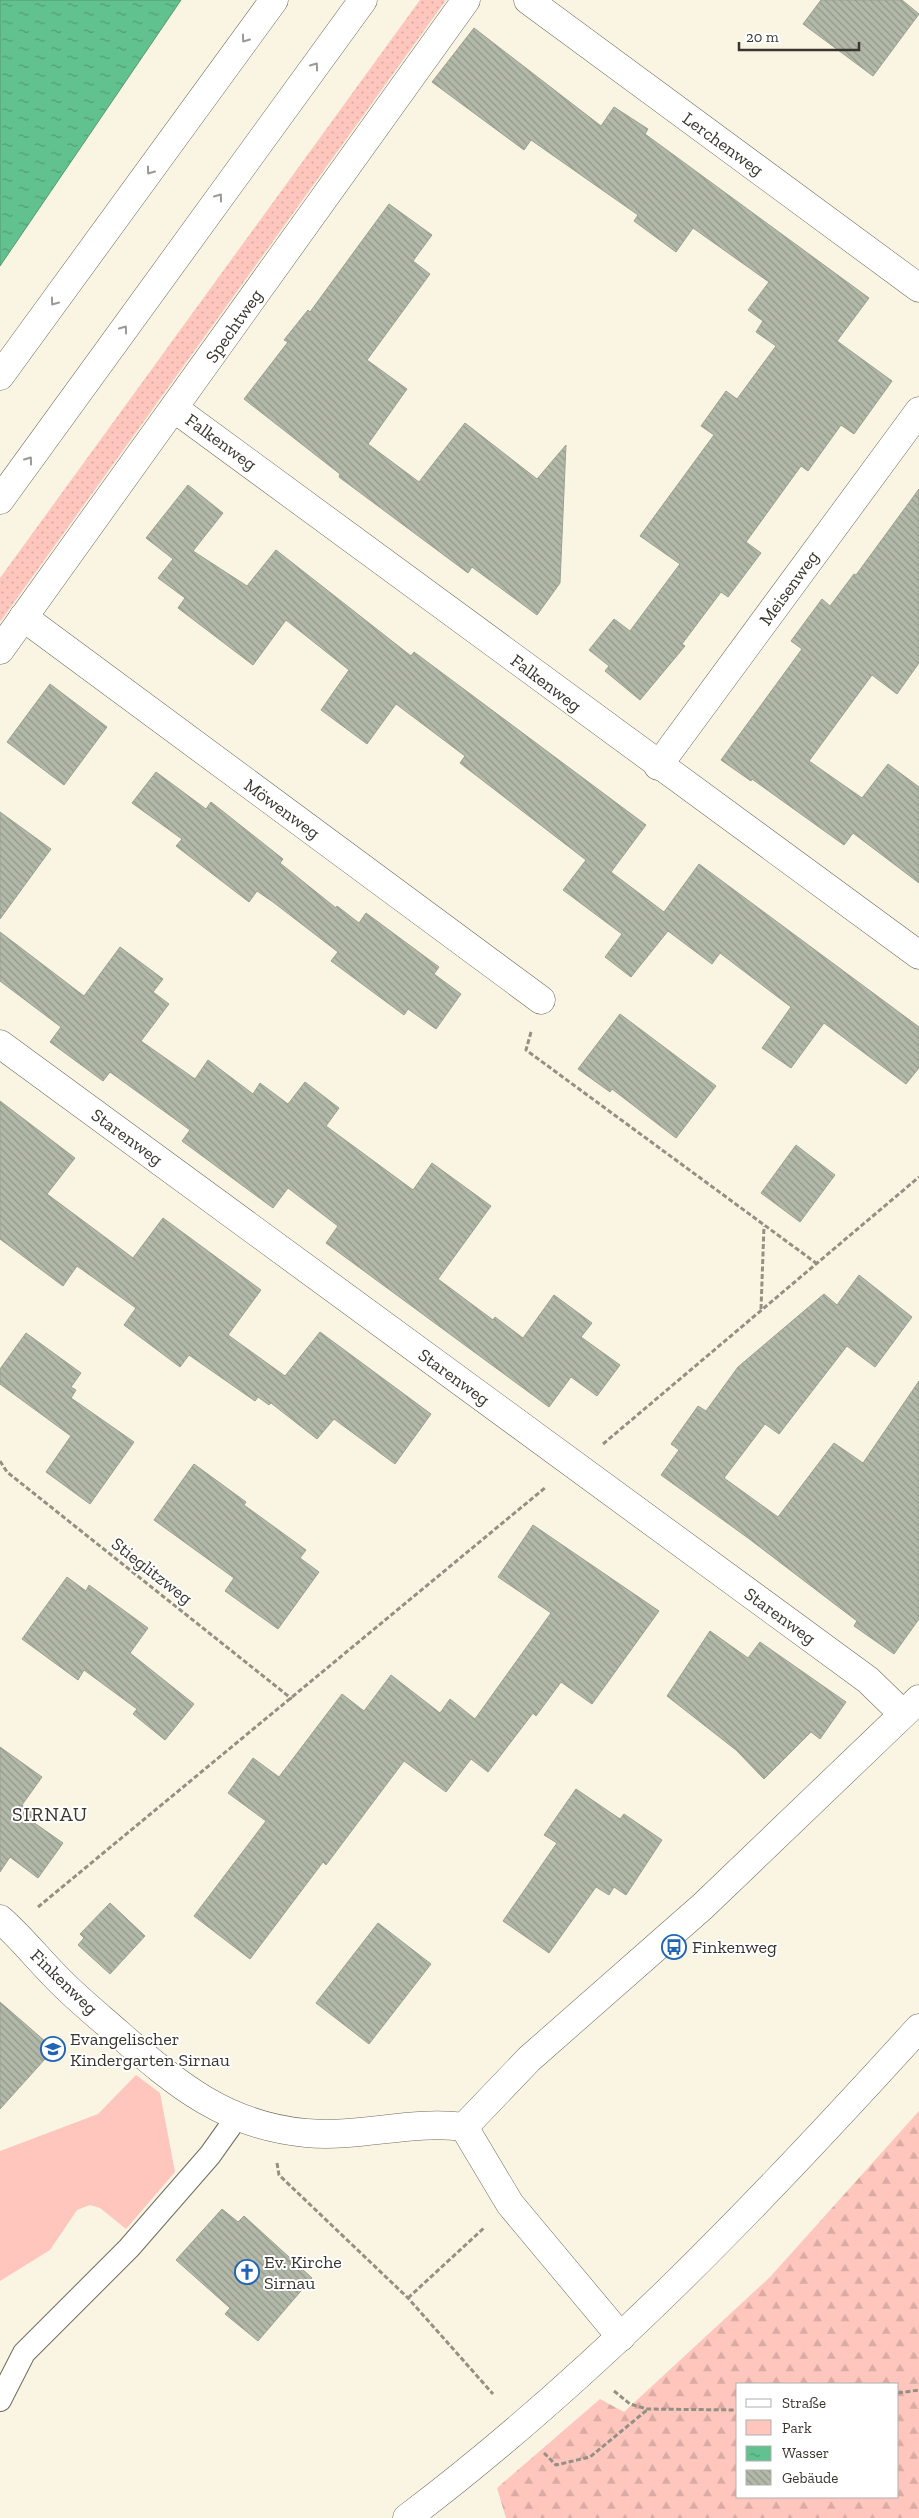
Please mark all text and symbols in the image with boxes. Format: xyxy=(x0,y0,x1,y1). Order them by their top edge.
scale bar xyxy=(739,20,859,52)
text: 20 m xyxy=(746,28,779,46)
one-way arrow xyxy=(243,33,251,42)
one-way arrow xyxy=(309,62,318,72)
street label: Lerchenweg xyxy=(678,107,768,181)
one-way arrow xyxy=(147,165,156,175)
one-way arrow xyxy=(214,194,222,203)
street label: Spechtweg xyxy=(201,285,267,367)
one-way arrow xyxy=(51,296,60,306)
one-way arrow xyxy=(118,325,127,335)
street label: Falkenweg xyxy=(181,409,261,475)
one-way arrow xyxy=(23,457,31,466)
street label: Meisenweg xyxy=(754,546,824,630)
street label: Falkenweg xyxy=(506,649,586,717)
street label: Möwenweg xyxy=(240,774,324,844)
street label: Starenweg xyxy=(87,1104,167,1170)
street label: Starenweg xyxy=(414,1344,494,1410)
street label: Stieglitzweg xyxy=(107,1533,197,1609)
street label: Starenweg xyxy=(740,1583,820,1649)
district label: SIRNAU xyxy=(12,1802,88,1826)
bus stop icon: Finkenweg xyxy=(661,1934,687,1960)
place label: Finkenweg xyxy=(692,1936,777,1958)
street label: Finkenweg xyxy=(26,1945,102,2019)
place label: Evangelischer Kindergarten Sirnau xyxy=(70,2028,230,2071)
school or university icon: Evangelischer Kindergarten Sirnau xyxy=(40,2036,66,2062)
place label: Ev. Kirche Sirnau xyxy=(264,2251,342,2294)
church icon: Ev. Kirche Sirnau xyxy=(234,2259,260,2285)
legend xyxy=(736,2383,899,2498)
text: Straße xyxy=(782,2394,826,2412)
text: Park xyxy=(782,2419,812,2437)
text: Wasser xyxy=(782,2444,829,2462)
text: Gebäude xyxy=(782,2469,838,2487)

